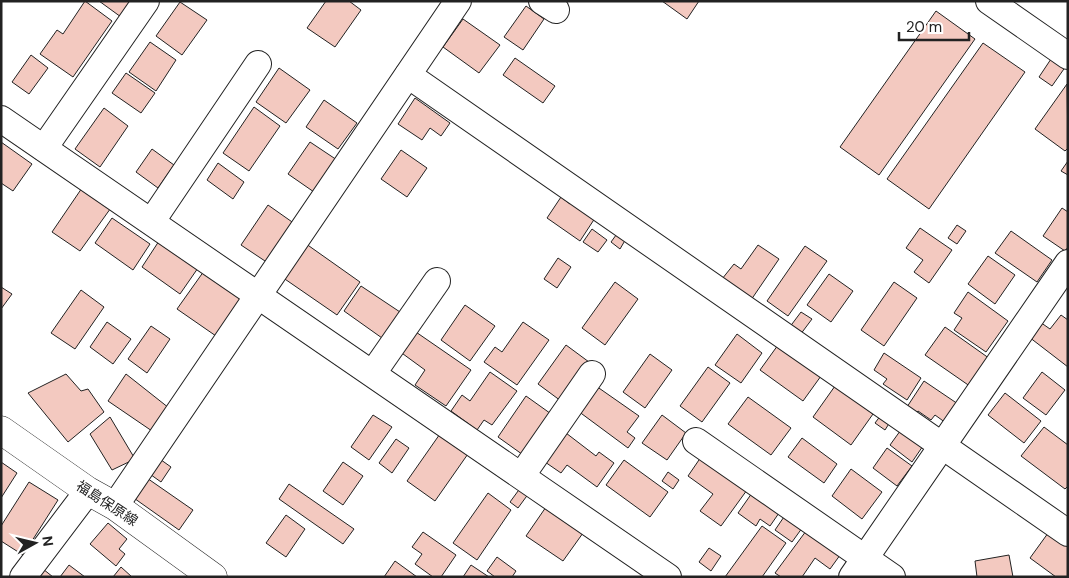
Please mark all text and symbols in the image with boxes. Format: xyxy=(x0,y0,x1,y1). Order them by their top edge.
scale bar xyxy=(899,10,969,42)
text: 20 m xyxy=(906,17,942,37)
street label: 福島保原線 xyxy=(73,476,141,530)
north arrow xyxy=(10,518,60,568)
text: N xyxy=(38,535,57,548)

